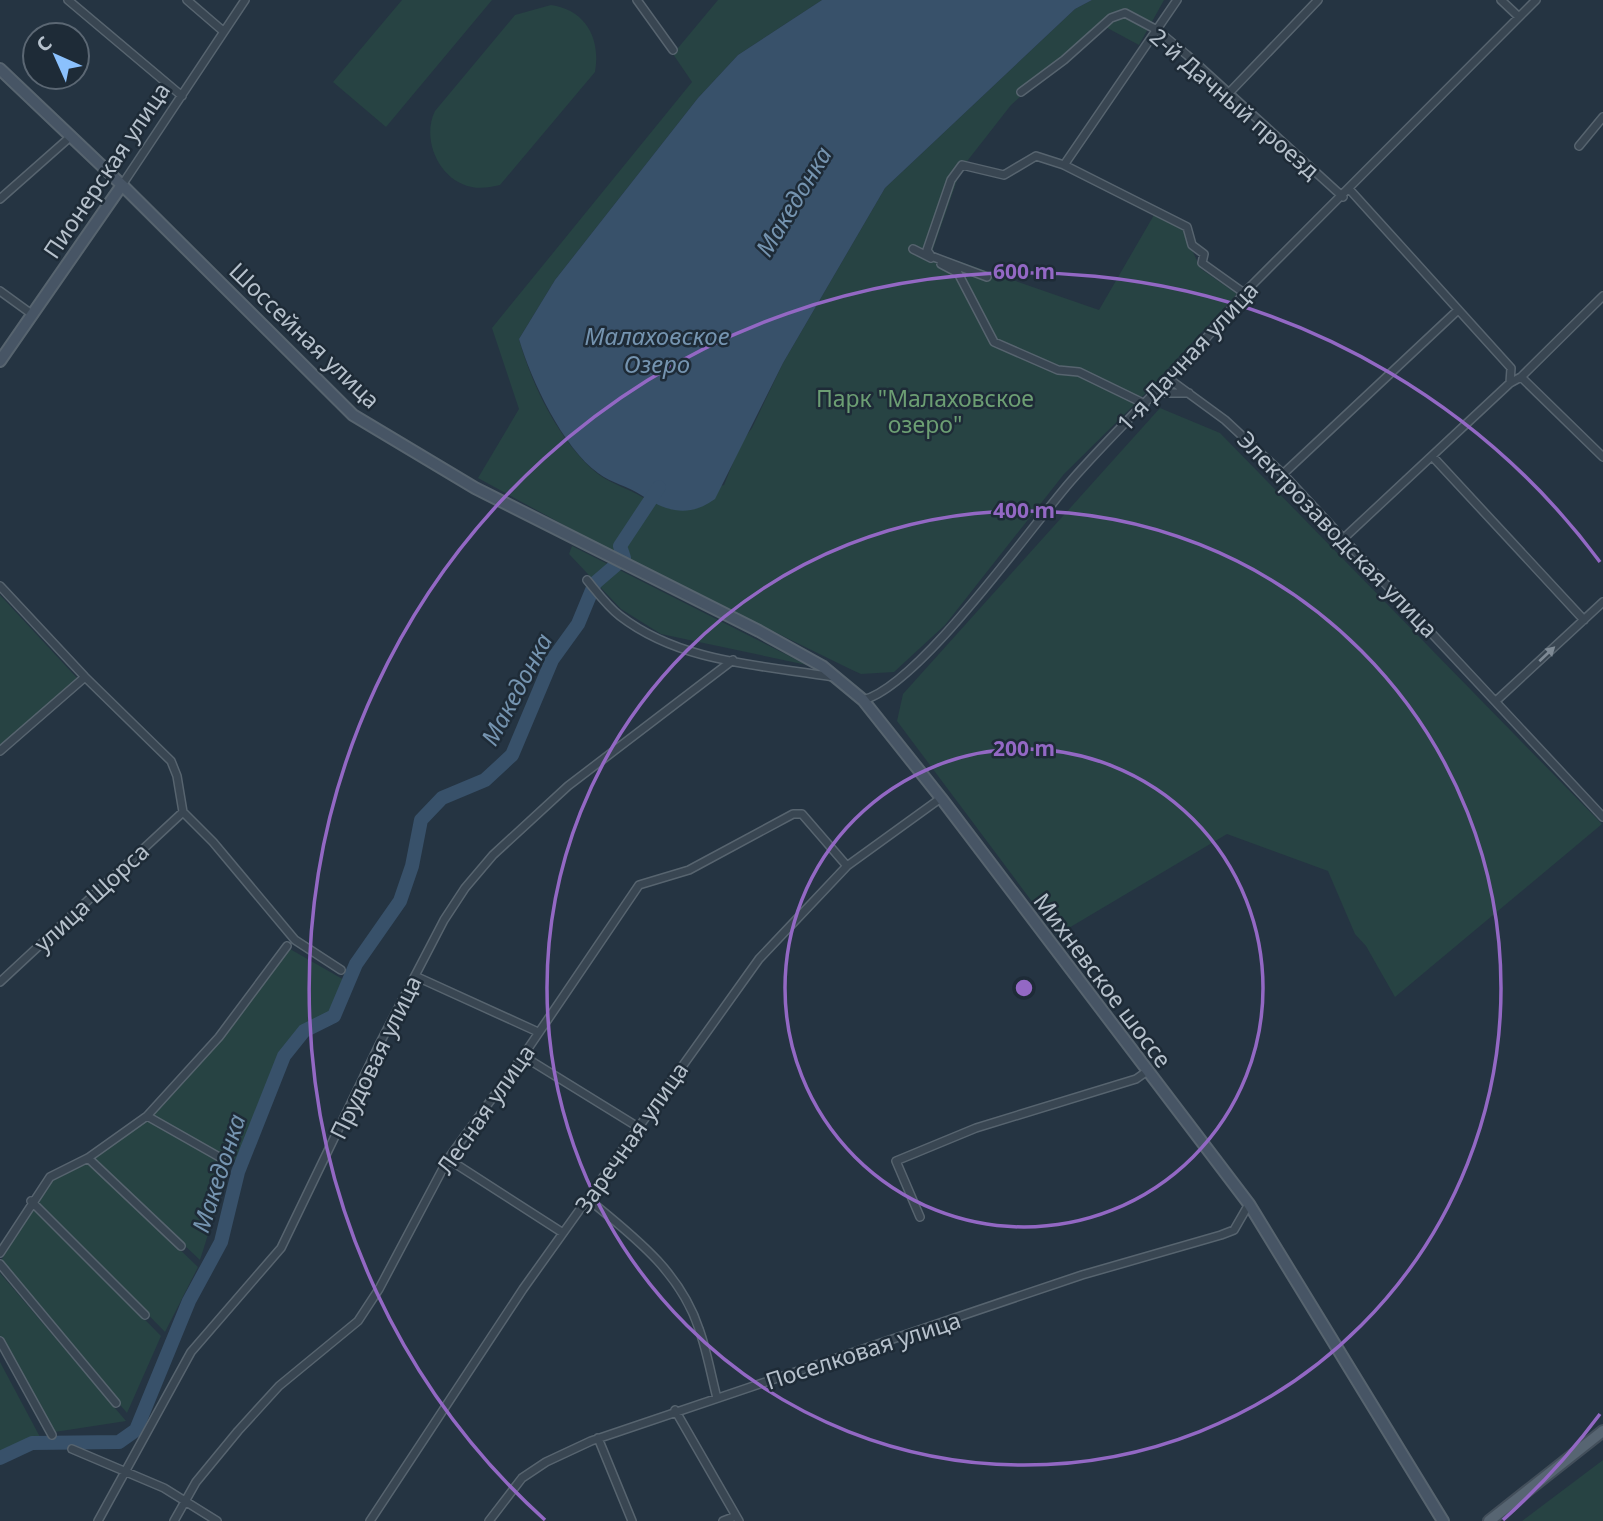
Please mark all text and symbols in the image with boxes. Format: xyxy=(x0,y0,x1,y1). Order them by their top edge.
street label: 2-й Дачный проезд xyxy=(1143,20,1327,186)
north arrow xyxy=(21,21,91,91)
text: С xyxy=(30,30,58,58)
street label: Пионерская улица xyxy=(35,76,177,264)
water label: Македонка xyxy=(747,140,839,262)
street label: Шоссейная улица xyxy=(223,255,387,415)
text: 600 m xyxy=(993,257,1055,285)
street label: 1-я Дачная улица xyxy=(1109,274,1265,438)
water label: Малаховское Озеро xyxy=(584,319,730,380)
park label: Парк "Малаховское озеро" xyxy=(816,382,1034,440)
street label: Электрозаводская улица xyxy=(1231,424,1445,644)
text: 400 m xyxy=(993,496,1055,524)
water label: Македонка xyxy=(473,627,560,751)
one-way arrow xyxy=(1538,646,1556,662)
text: 200 m xyxy=(993,734,1055,762)
street label: улица Щорса xyxy=(26,835,156,959)
street label: Михневское шоссе xyxy=(1027,886,1179,1074)
street label: Прудовая улица xyxy=(321,970,429,1144)
centre of rings xyxy=(1012,976,1036,1000)
street label: Лесная улица xyxy=(428,1038,542,1180)
street label: Заречная улица xyxy=(567,1055,695,1219)
water label: Македонка xyxy=(183,1109,253,1236)
street label: Поселковая улица xyxy=(761,1303,965,1397)

